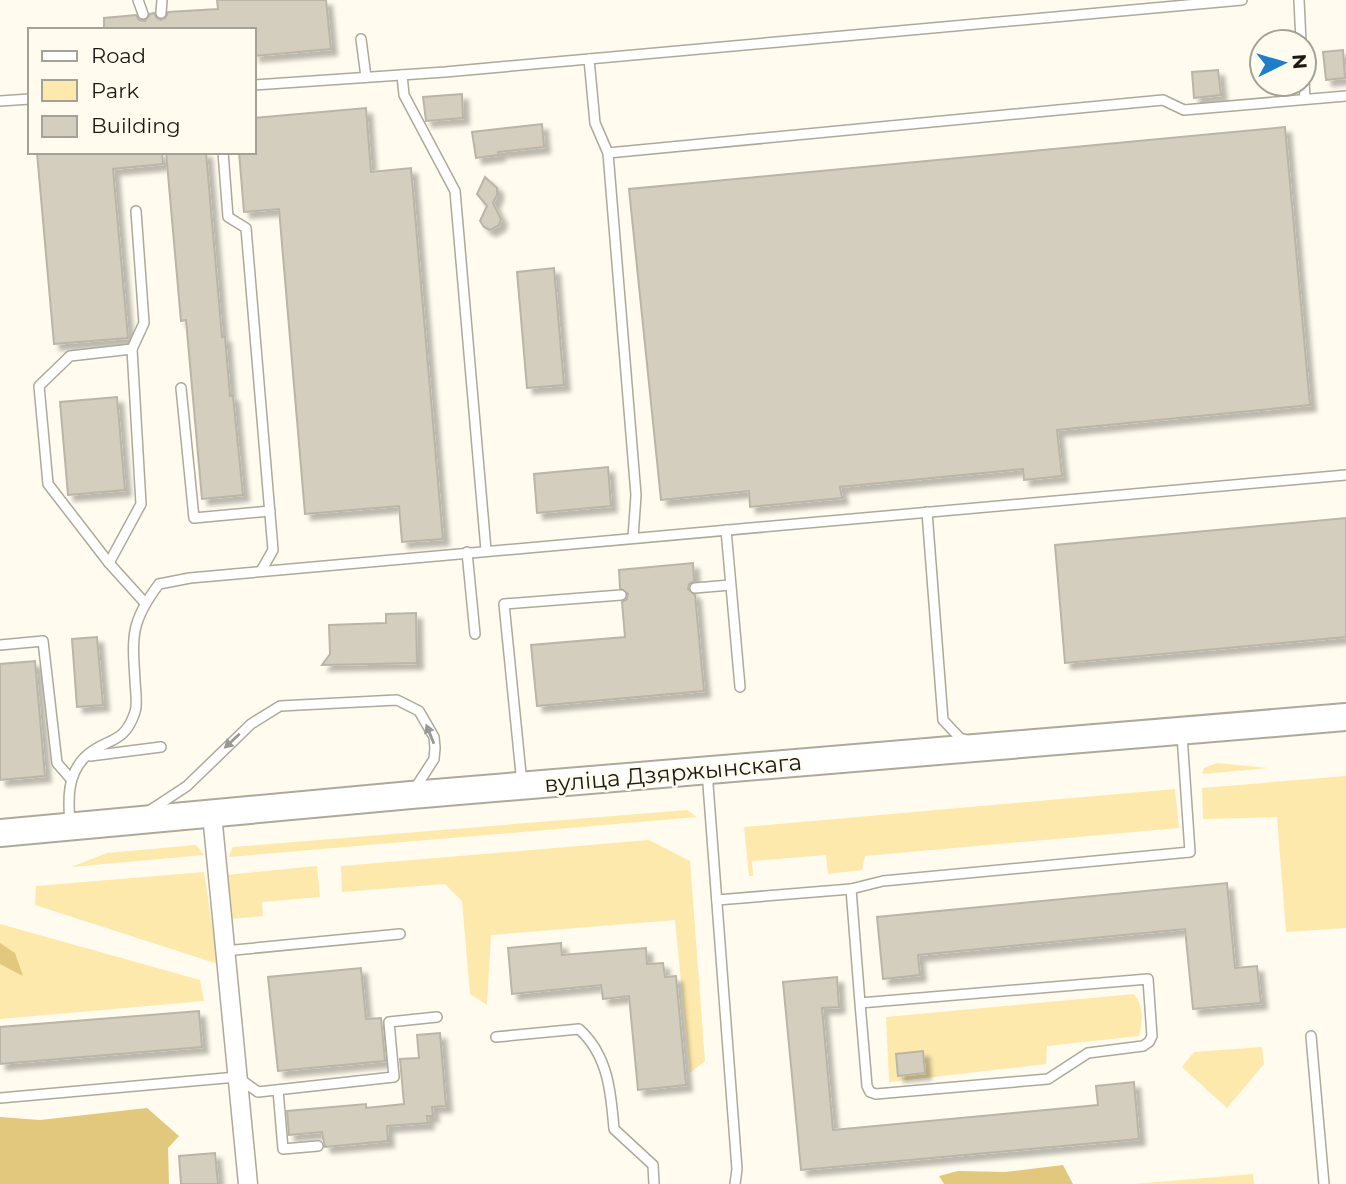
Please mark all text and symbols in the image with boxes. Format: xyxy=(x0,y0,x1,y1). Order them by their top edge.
legend xyxy=(28,28,256,154)
north arrow xyxy=(1248,28,1318,98)
text: Road xyxy=(91,43,146,68)
text: N xyxy=(1287,53,1312,70)
text: Park xyxy=(91,78,139,103)
text: Building xyxy=(91,113,181,138)
one-way arrow xyxy=(425,724,436,745)
one-way arrow xyxy=(224,733,241,749)
street label: вуліца Дзяржынскага xyxy=(543,748,803,798)

